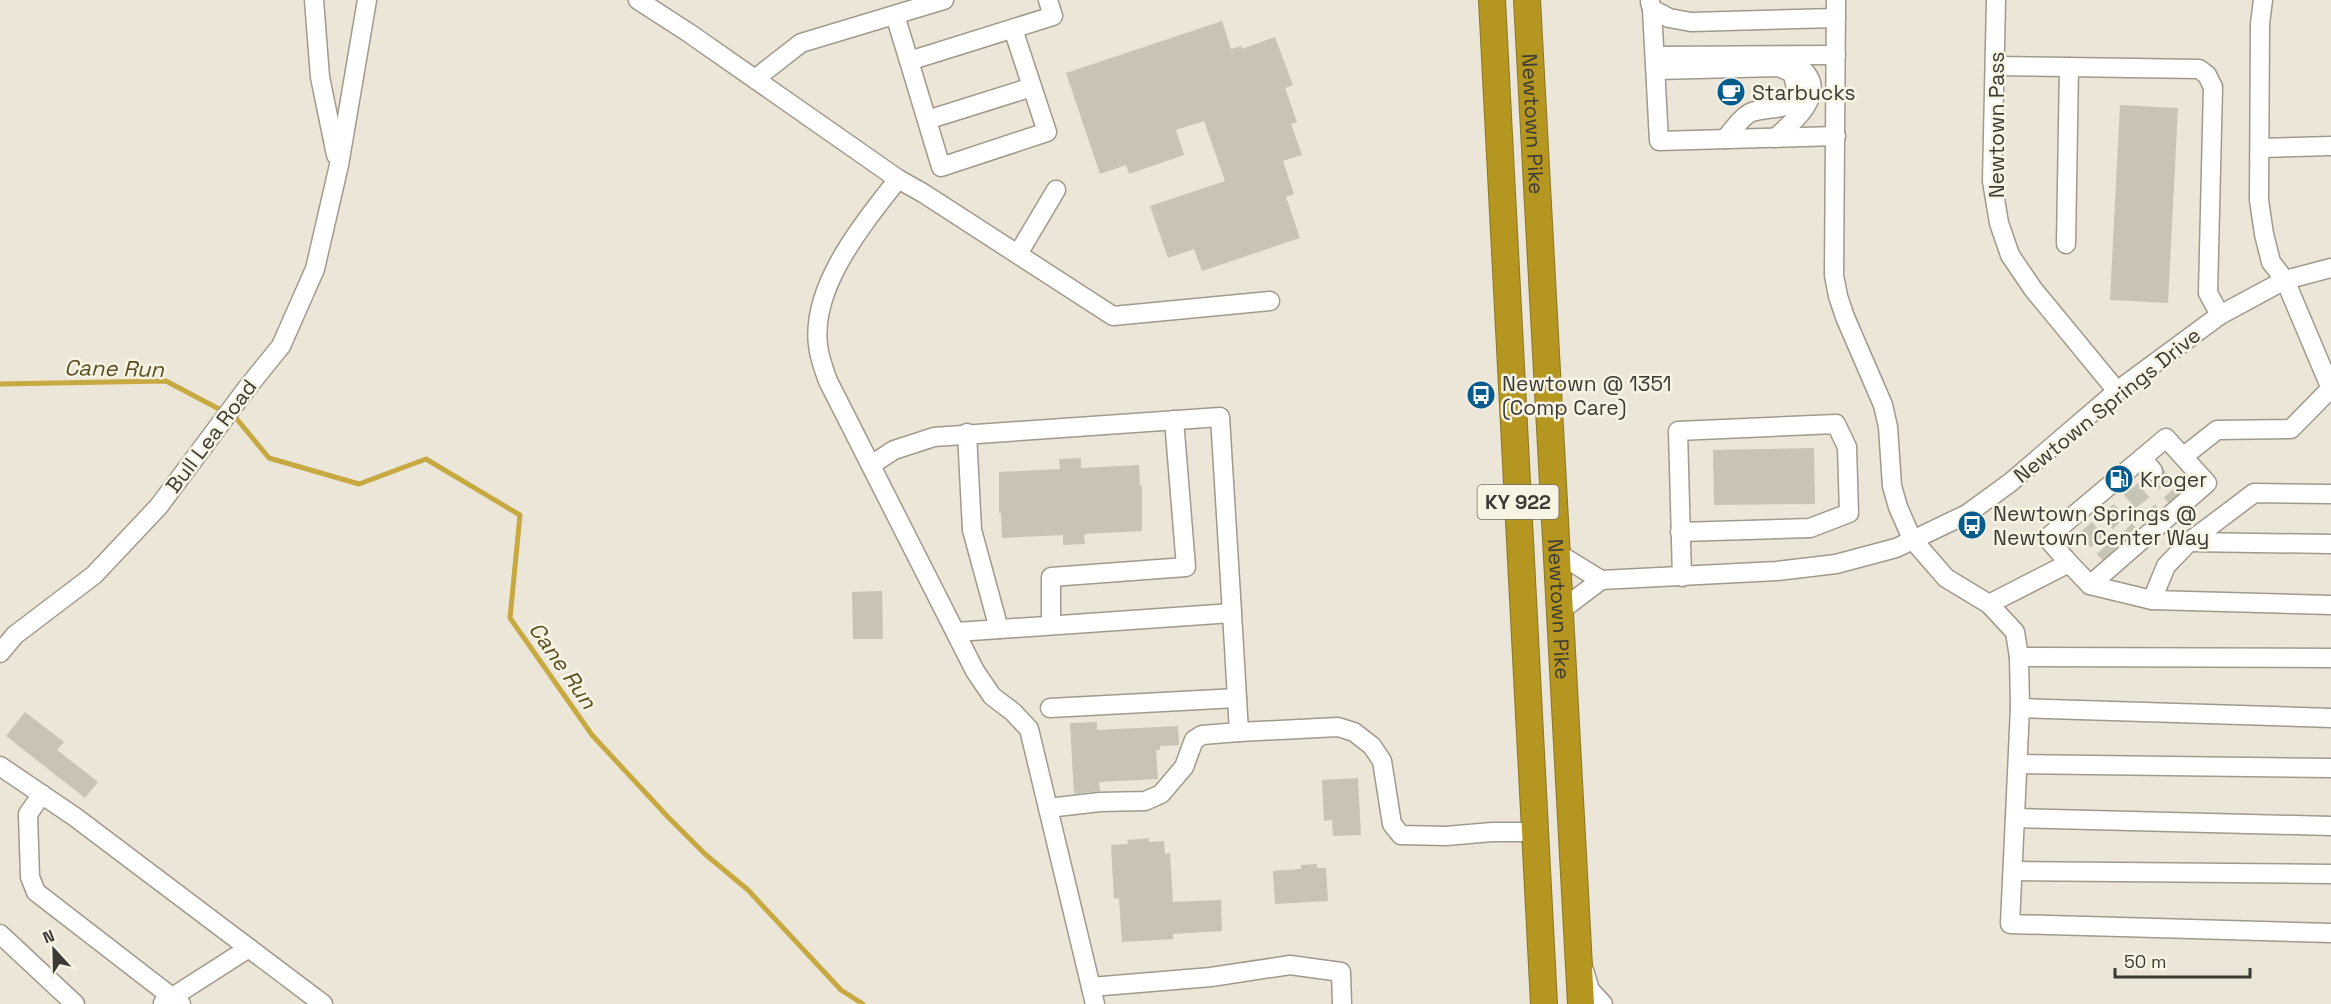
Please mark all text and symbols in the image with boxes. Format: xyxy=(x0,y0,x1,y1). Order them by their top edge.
street label: Newtown Pass xyxy=(1983,52,2010,198)
street label: Newtown Pike xyxy=(1516,53,1551,195)
cafe icon: Starbucks xyxy=(1715,76,1747,108)
place label: Starbucks xyxy=(1752,79,1856,106)
street label: Newtown Springs Drive xyxy=(2008,321,2206,489)
water label: Cane Run xyxy=(64,353,165,383)
place label: Newtown @ 1351 (Comp Care) xyxy=(1502,370,1672,421)
street label: Bull Lea Road xyxy=(160,374,262,498)
bus stop icon: Newtown @ 1351 (Comp Care) xyxy=(1465,379,1497,411)
fuel station icon: Kroger xyxy=(2103,463,2135,495)
place label: Kroger xyxy=(2140,466,2207,493)
road number: KY 922 xyxy=(1478,485,1558,519)
place label: Newtown Springs @ Newtown Center Way xyxy=(1993,500,2209,551)
bus stop icon: Newtown Springs @ Newtown Center Way xyxy=(1956,509,1988,541)
street label: Newtown Pike xyxy=(1542,538,1577,680)
water label: Cane Run xyxy=(523,616,603,714)
north arrow xyxy=(24,920,84,980)
text: N xyxy=(40,925,57,948)
scale bar xyxy=(2115,941,2250,979)
text: 50 m xyxy=(2124,950,2166,973)

